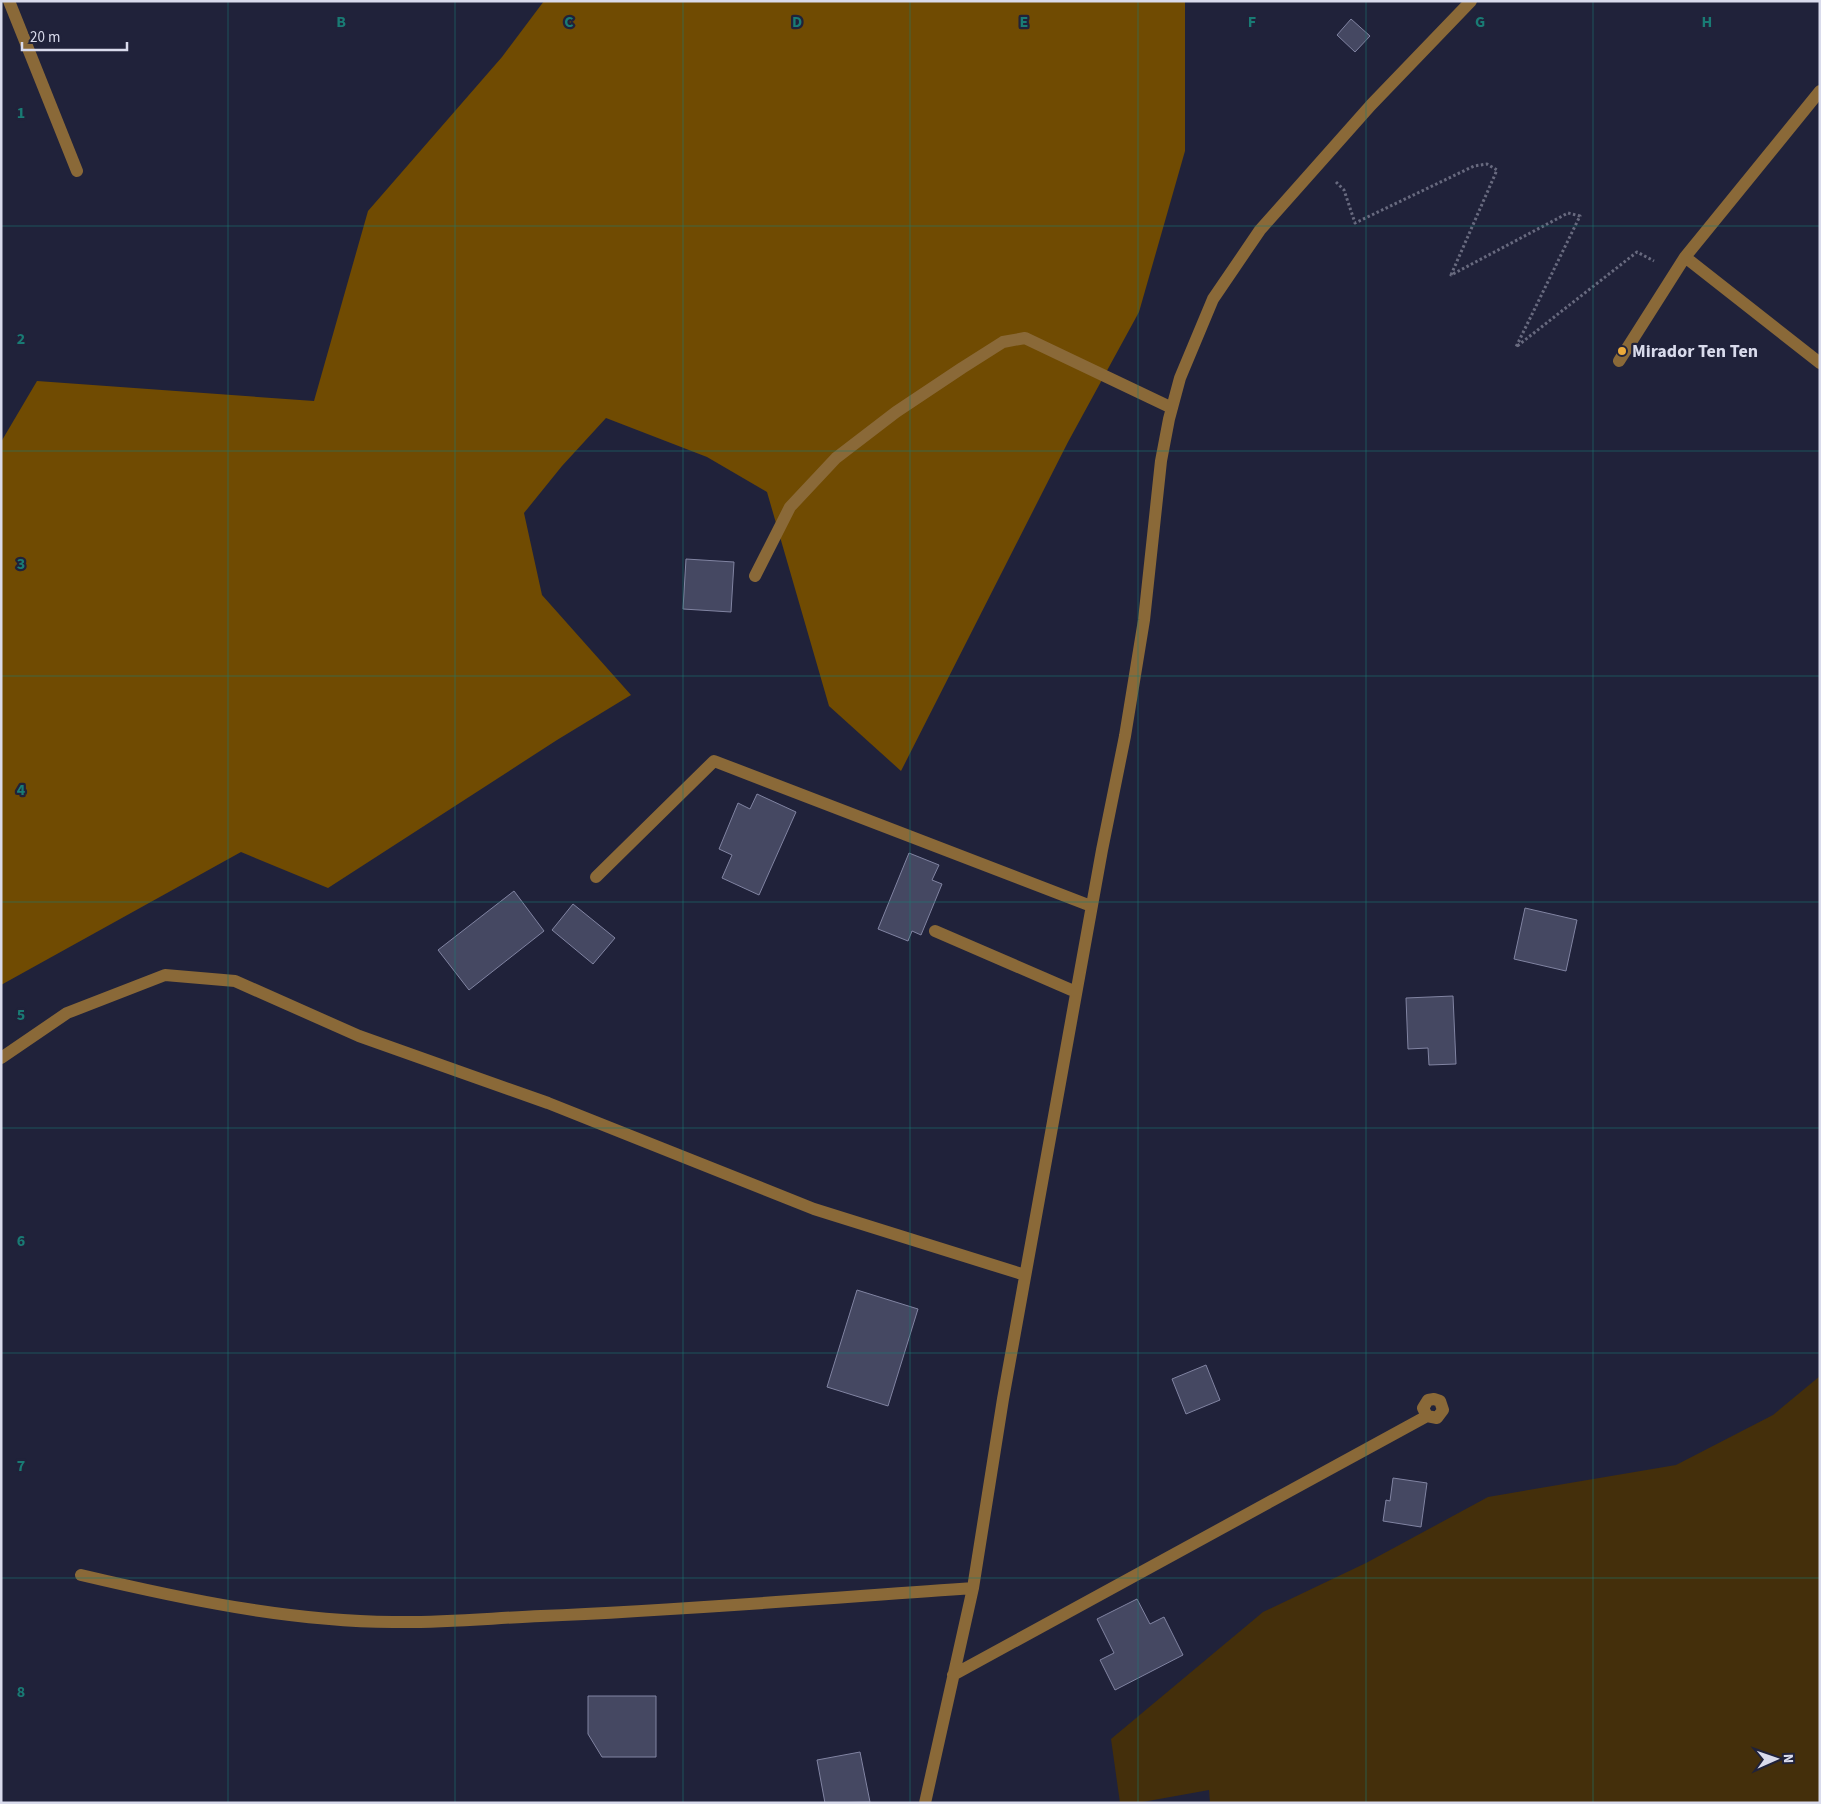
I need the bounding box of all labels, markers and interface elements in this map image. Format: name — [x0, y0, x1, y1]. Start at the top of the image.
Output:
text: B — [336, 11, 346, 33]
text: C — [564, 11, 574, 33]
text: D — [792, 11, 802, 33]
text: E — [1020, 11, 1028, 33]
text: F — [1248, 11, 1256, 33]
text: G — [1475, 11, 1485, 33]
text: H — [1702, 11, 1712, 33]
scale bar — [22, 20, 128, 52]
text: 20 m — [30, 27, 60, 48]
text: 1 — [17, 102, 25, 124]
text: 2 — [17, 328, 25, 350]
place label: Mirador Ten Ten — [1632, 339, 1758, 364]
marker: Mirador Ten Ten — [1616, 345, 1628, 357]
text: 3 — [17, 553, 25, 575]
text: 4 — [17, 779, 26, 801]
text: 5 — [17, 1004, 25, 1026]
text: 6 — [17, 1230, 25, 1252]
text: 7 — [17, 1455, 25, 1477]
text: 8 — [17, 1681, 25, 1703]
north arrow — [1751, 1734, 1801, 1784]
text: N — [1778, 1754, 1798, 1764]

